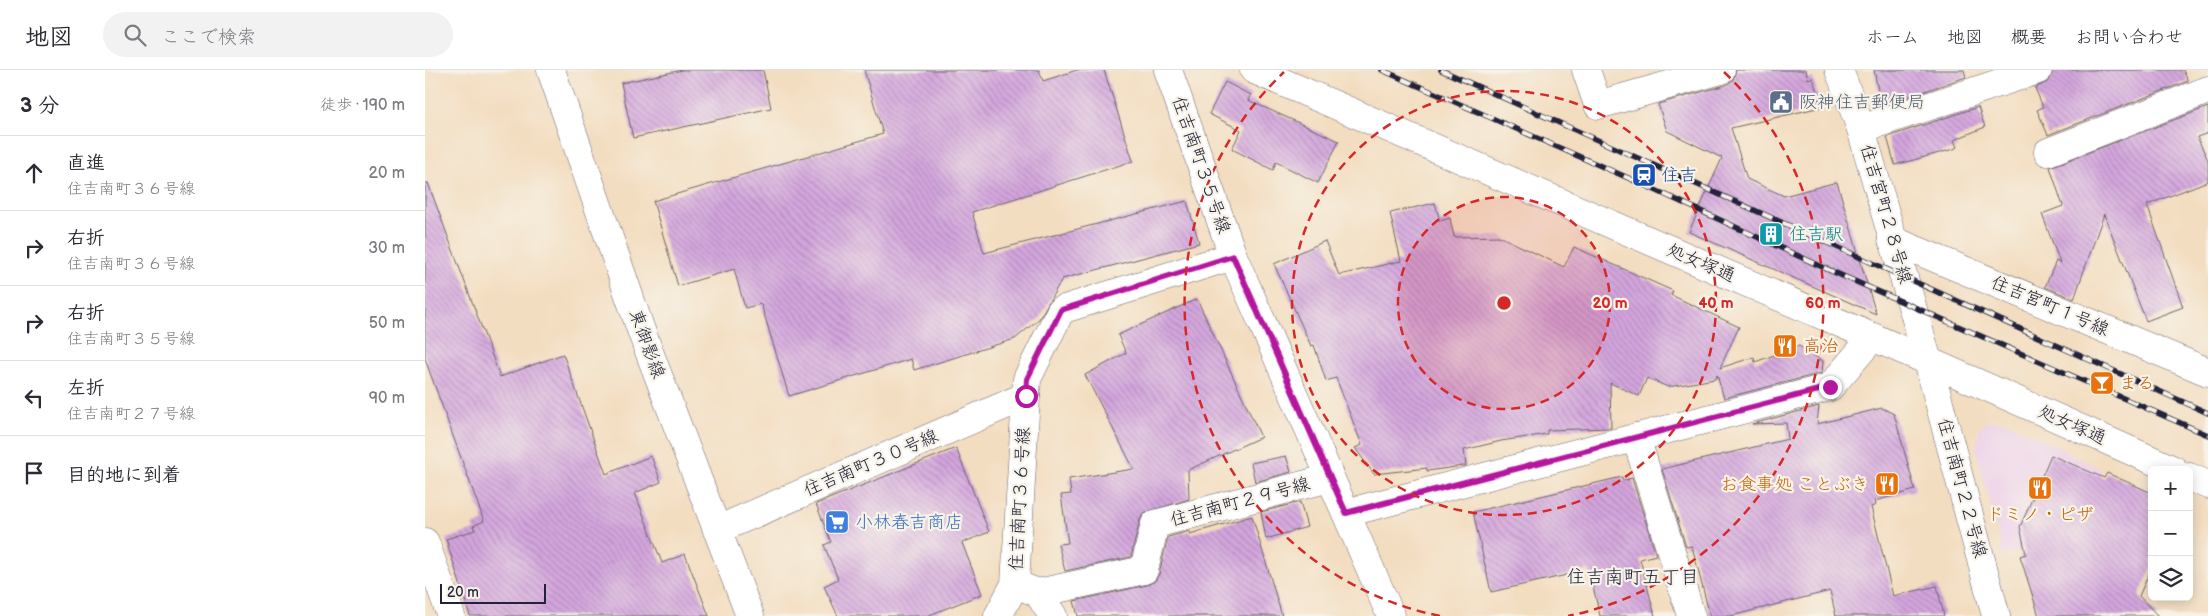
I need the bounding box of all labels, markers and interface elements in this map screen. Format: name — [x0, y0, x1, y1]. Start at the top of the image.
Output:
search box — [103, 12, 453, 57]
icon: search — [121, 21, 149, 49]
text: 地図 — [25, 23, 73, 52]
text: ここで検索 — [161, 26, 256, 49]
text: ホーム — [1866, 27, 1919, 48]
text: 地図 — [1947, 27, 1983, 48]
text: 概要 — [2011, 27, 2047, 48]
text: お問い合わせ — [2075, 27, 2183, 48]
public building icon: 阪神住吉郵便局 — [1768, 89, 1794, 115]
place label: 阪神住吉郵便局 — [1799, 92, 1925, 113]
text: 3 分 — [20, 93, 59, 118]
street label: 住吉南町３５号線 — [1168, 94, 1234, 236]
text: 徒歩 · 190 m — [320, 96, 405, 115]
street label: 住吉宮町２８号線 — [1856, 142, 1916, 286]
text: 直進 — [67, 152, 105, 175]
icon: ahead — [20, 159, 48, 187]
station icon: 住吉 — [1631, 162, 1657, 188]
text: 20 m — [369, 164, 405, 183]
place label: 住吉 — [1661, 165, 1697, 186]
text: 住吉南町３６号線 — [67, 180, 195, 199]
building icon: 住吉駅 — [1758, 221, 1784, 247]
place label: 住吉駅 — [1789, 224, 1843, 245]
text: 右折 — [67, 227, 105, 250]
icon: right — [20, 234, 48, 262]
text: 30 m — [368, 239, 405, 258]
street label: 処女塚通 — [1664, 239, 1738, 287]
text: 住吉南町３６号線 — [67, 255, 195, 274]
street label: 住吉宮町１号線 — [1988, 272, 2112, 340]
centre of rings — [1495, 294, 1513, 312]
text: 20 m — [1593, 294, 1628, 313]
text: 40 m — [1698, 294, 1734, 313]
text: 60 m — [1805, 294, 1841, 313]
text: 右折 — [67, 302, 105, 325]
street label: 東御影線 — [625, 307, 669, 381]
icon: right — [20, 309, 48, 337]
text: 50 m — [369, 314, 405, 333]
text: 住吉南町３５号線 — [67, 330, 195, 349]
restaurant icon: 高治 — [1772, 333, 1798, 359]
place label: 高治 — [1803, 336, 1839, 357]
bar icon: まる — [2089, 370, 2115, 396]
place label: まる — [2119, 373, 2155, 394]
route end — [1819, 376, 1842, 399]
text: 左折 — [67, 377, 105, 400]
icon: left — [20, 384, 48, 412]
route start — [1015, 385, 1038, 408]
text: 90 m — [369, 389, 405, 408]
street label: 処女塚通 — [2035, 401, 2109, 449]
text: 住吉南町２７号線 — [67, 405, 195, 424]
street label: 住吉南町２２号線 — [1933, 416, 1991, 560]
street label: 住吉南町３０号線 — [801, 425, 941, 501]
street label: 住吉南町３６号線 — [1006, 427, 1034, 571]
icon: arrive — [20, 459, 48, 487]
text: 目的地に到着 — [67, 464, 181, 487]
map controls — [2148, 466, 2193, 601]
button: + — [2148, 466, 2193, 511]
restaurant icon: お食事処 ことぶき — [1874, 471, 1900, 497]
street label: 住吉南町２９号線 — [1168, 473, 1312, 531]
place label: お食事処 ことぶき — [1720, 474, 1869, 495]
restaurant icon: ドミノ・ピザ — [2027, 475, 2053, 501]
place label: ドミノ・ピザ — [1986, 504, 2094, 525]
supermarket icon: 小林春吉商店 — [824, 509, 850, 535]
button: − — [2148, 511, 2193, 556]
place label: 小林春吉商店 — [855, 512, 963, 533]
button: layers — [2148, 556, 2193, 601]
district label: 住吉南町五丁目 — [1566, 566, 1700, 589]
scale bar — [440, 581, 546, 604]
text: 20 m — [447, 584, 479, 601]

